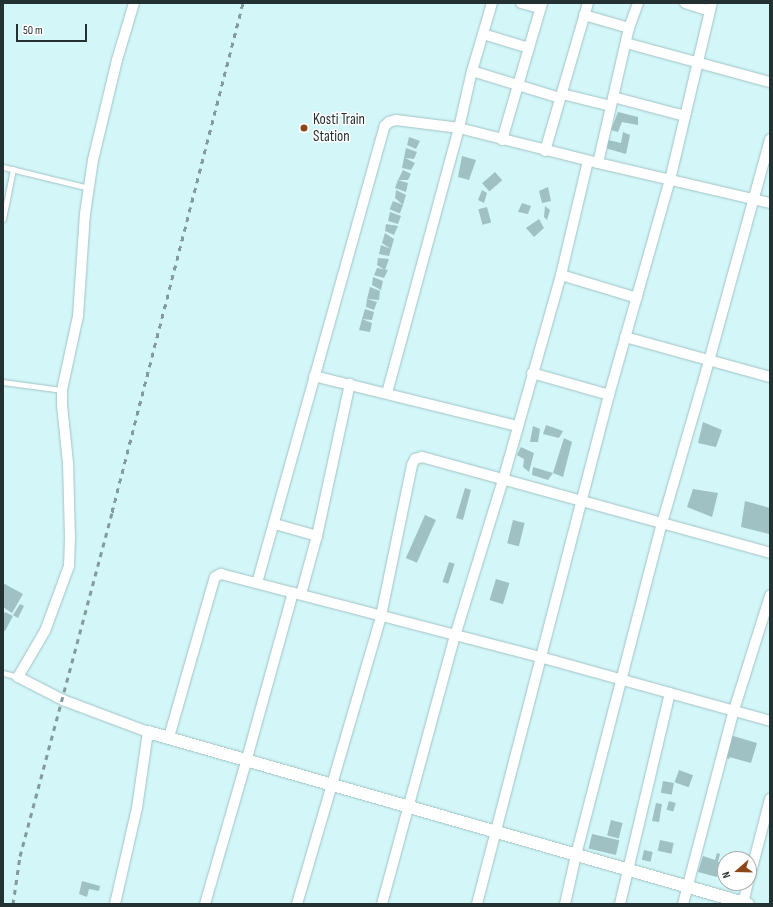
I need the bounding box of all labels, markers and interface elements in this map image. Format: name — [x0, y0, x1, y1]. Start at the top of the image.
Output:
scale bar — [18, 16, 89, 42]
text: 50 m — [23, 23, 43, 38]
place label: Kosti Train Station — [313, 110, 365, 145]
marker: Kosti Train Station — [298, 122, 310, 134]
north arrow — [717, 851, 757, 891]
text: N — [719, 870, 733, 880]

